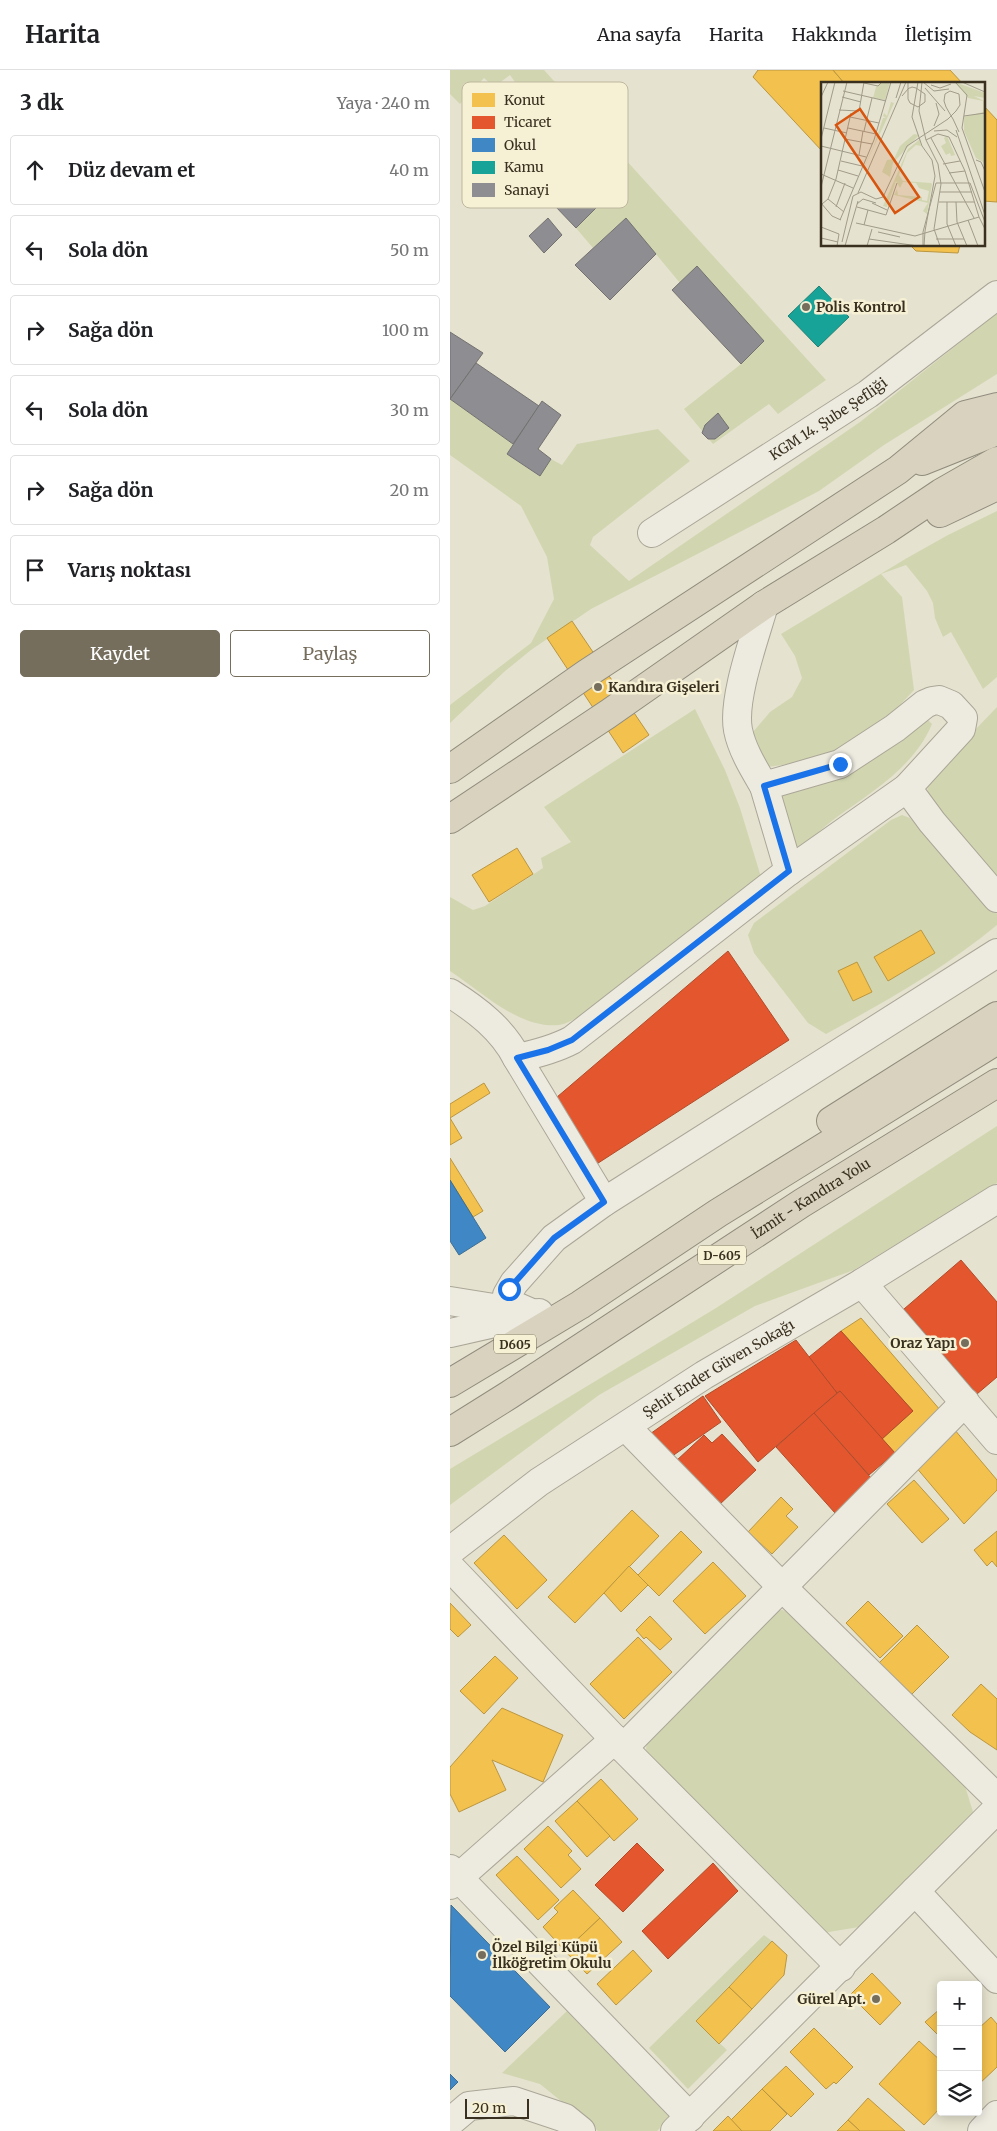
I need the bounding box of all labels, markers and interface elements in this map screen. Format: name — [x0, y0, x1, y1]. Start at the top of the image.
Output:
text: Harita — [25, 19, 100, 50]
text: Ana sayfa — [597, 23, 681, 46]
text: Harita — [709, 23, 764, 46]
text: Hakkında — [792, 23, 877, 46]
text: İletişim — [905, 23, 972, 46]
legend — [462, 82, 628, 208]
inset map — [821, 82, 984, 246]
text: 3 dk — [20, 89, 64, 116]
text: Konut — [504, 91, 546, 109]
text: Yaya · 240 m — [337, 93, 430, 113]
text: Ticaret — [504, 113, 552, 131]
text: Okul — [504, 136, 537, 154]
icon: ahead — [21, 156, 49, 184]
text: Düz devam et — [68, 158, 195, 182]
text: Kamu — [504, 158, 544, 176]
text: 40 m — [389, 160, 429, 180]
text: Sanayi — [504, 181, 550, 199]
icon: left — [21, 236, 49, 264]
text: Sola dön — [68, 238, 148, 262]
text: 50 m — [390, 240, 429, 260]
place label: Polis Kontrol — [816, 298, 906, 316]
marker: Polis Kontrol — [800, 301, 812, 313]
icon: right — [21, 316, 49, 344]
text: Sağa dön — [68, 318, 153, 342]
text: 100 m — [382, 320, 429, 340]
street label: KGM 14. Şube Şefliği — [766, 373, 891, 464]
icon: left — [21, 396, 49, 424]
text: Sola dön — [68, 398, 148, 422]
text: 30 m — [390, 400, 429, 420]
icon: right — [21, 476, 49, 504]
text: Sağa dön — [68, 478, 153, 502]
text: 20 m — [390, 480, 429, 500]
icon: arrive — [21, 556, 49, 584]
text: Varış noktası — [68, 558, 191, 582]
button: Kaydet — [20, 630, 220, 677]
button: Paylaş — [230, 630, 430, 677]
place label: Kandıra Gişeleri — [608, 678, 720, 696]
marker: Kandıra Gişeleri — [592, 681, 604, 693]
route end — [829, 753, 852, 776]
street label: İzmit - Kandıra Yolu — [748, 1154, 874, 1243]
road number: D-605 — [698, 1246, 746, 1264]
route start — [498, 1278, 521, 1301]
street label: Şehit Ender Güven Sokağı — [639, 1315, 798, 1421]
road number: D605 — [494, 1334, 536, 1354]
place label: Oraz Yapı — [890, 1334, 955, 1352]
marker: Oraz Yapı — [959, 1337, 971, 1349]
place label: Özel Bilgi Küpü İlköğretim Okulu — [492, 1938, 611, 1972]
marker: Özel Bilgi Küpü İlköğretim Okulu — [476, 1949, 488, 1961]
map controls — [937, 1981, 982, 2116]
button: + — [937, 1981, 982, 2026]
place label: Gürel Apt. — [797, 1990, 866, 2008]
marker: Gürel Apt. — [870, 1993, 882, 2005]
button: − — [937, 2026, 982, 2071]
button: layers — [937, 2071, 982, 2116]
scale bar — [465, 2096, 529, 2119]
text: 20 m — [472, 2099, 506, 2117]

